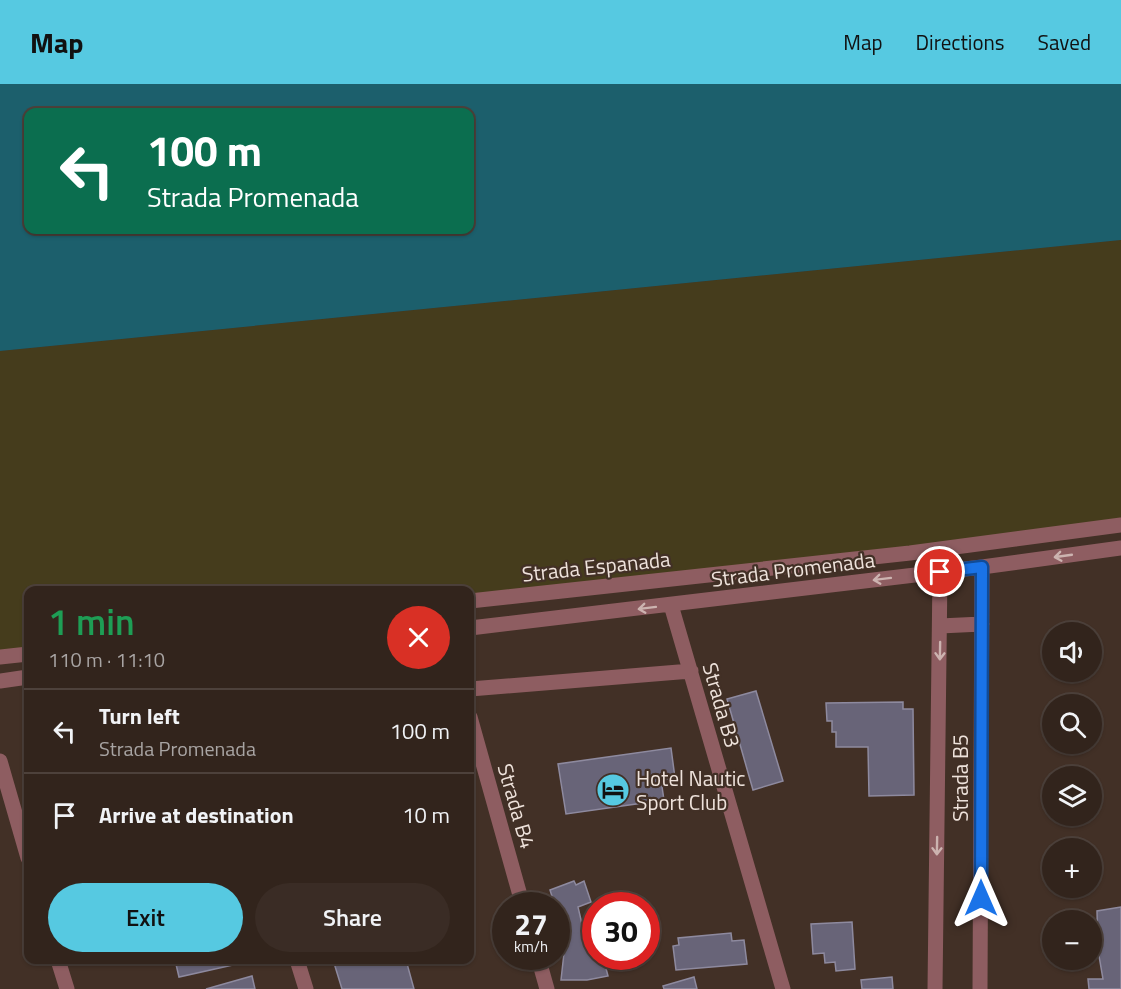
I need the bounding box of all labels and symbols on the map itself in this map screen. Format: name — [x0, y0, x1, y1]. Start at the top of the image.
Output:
street label: Strada Espanada — [520, 542, 672, 590]
street label: Strada Promenada — [709, 543, 877, 595]
pin — [914, 546, 965, 597]
one-way arrow — [1054, 551, 1073, 562]
one-way arrow — [873, 574, 893, 585]
one-way arrow — [638, 603, 658, 614]
one-way arrow — [934, 641, 946, 661]
street label: Strada B3 — [695, 659, 749, 751]
street label: Strada B5 — [944, 734, 976, 822]
street label: Strada B4 — [490, 760, 544, 852]
place label: Hotel Nautic Sport Club — [636, 762, 746, 818]
hotel icon: Hotel Nautic Sport Club — [595, 772, 631, 808]
one-way arrow — [931, 836, 943, 856]
position arrow — [949, 866, 1013, 930]
speed limit sign: 30 — [582, 892, 660, 970]

